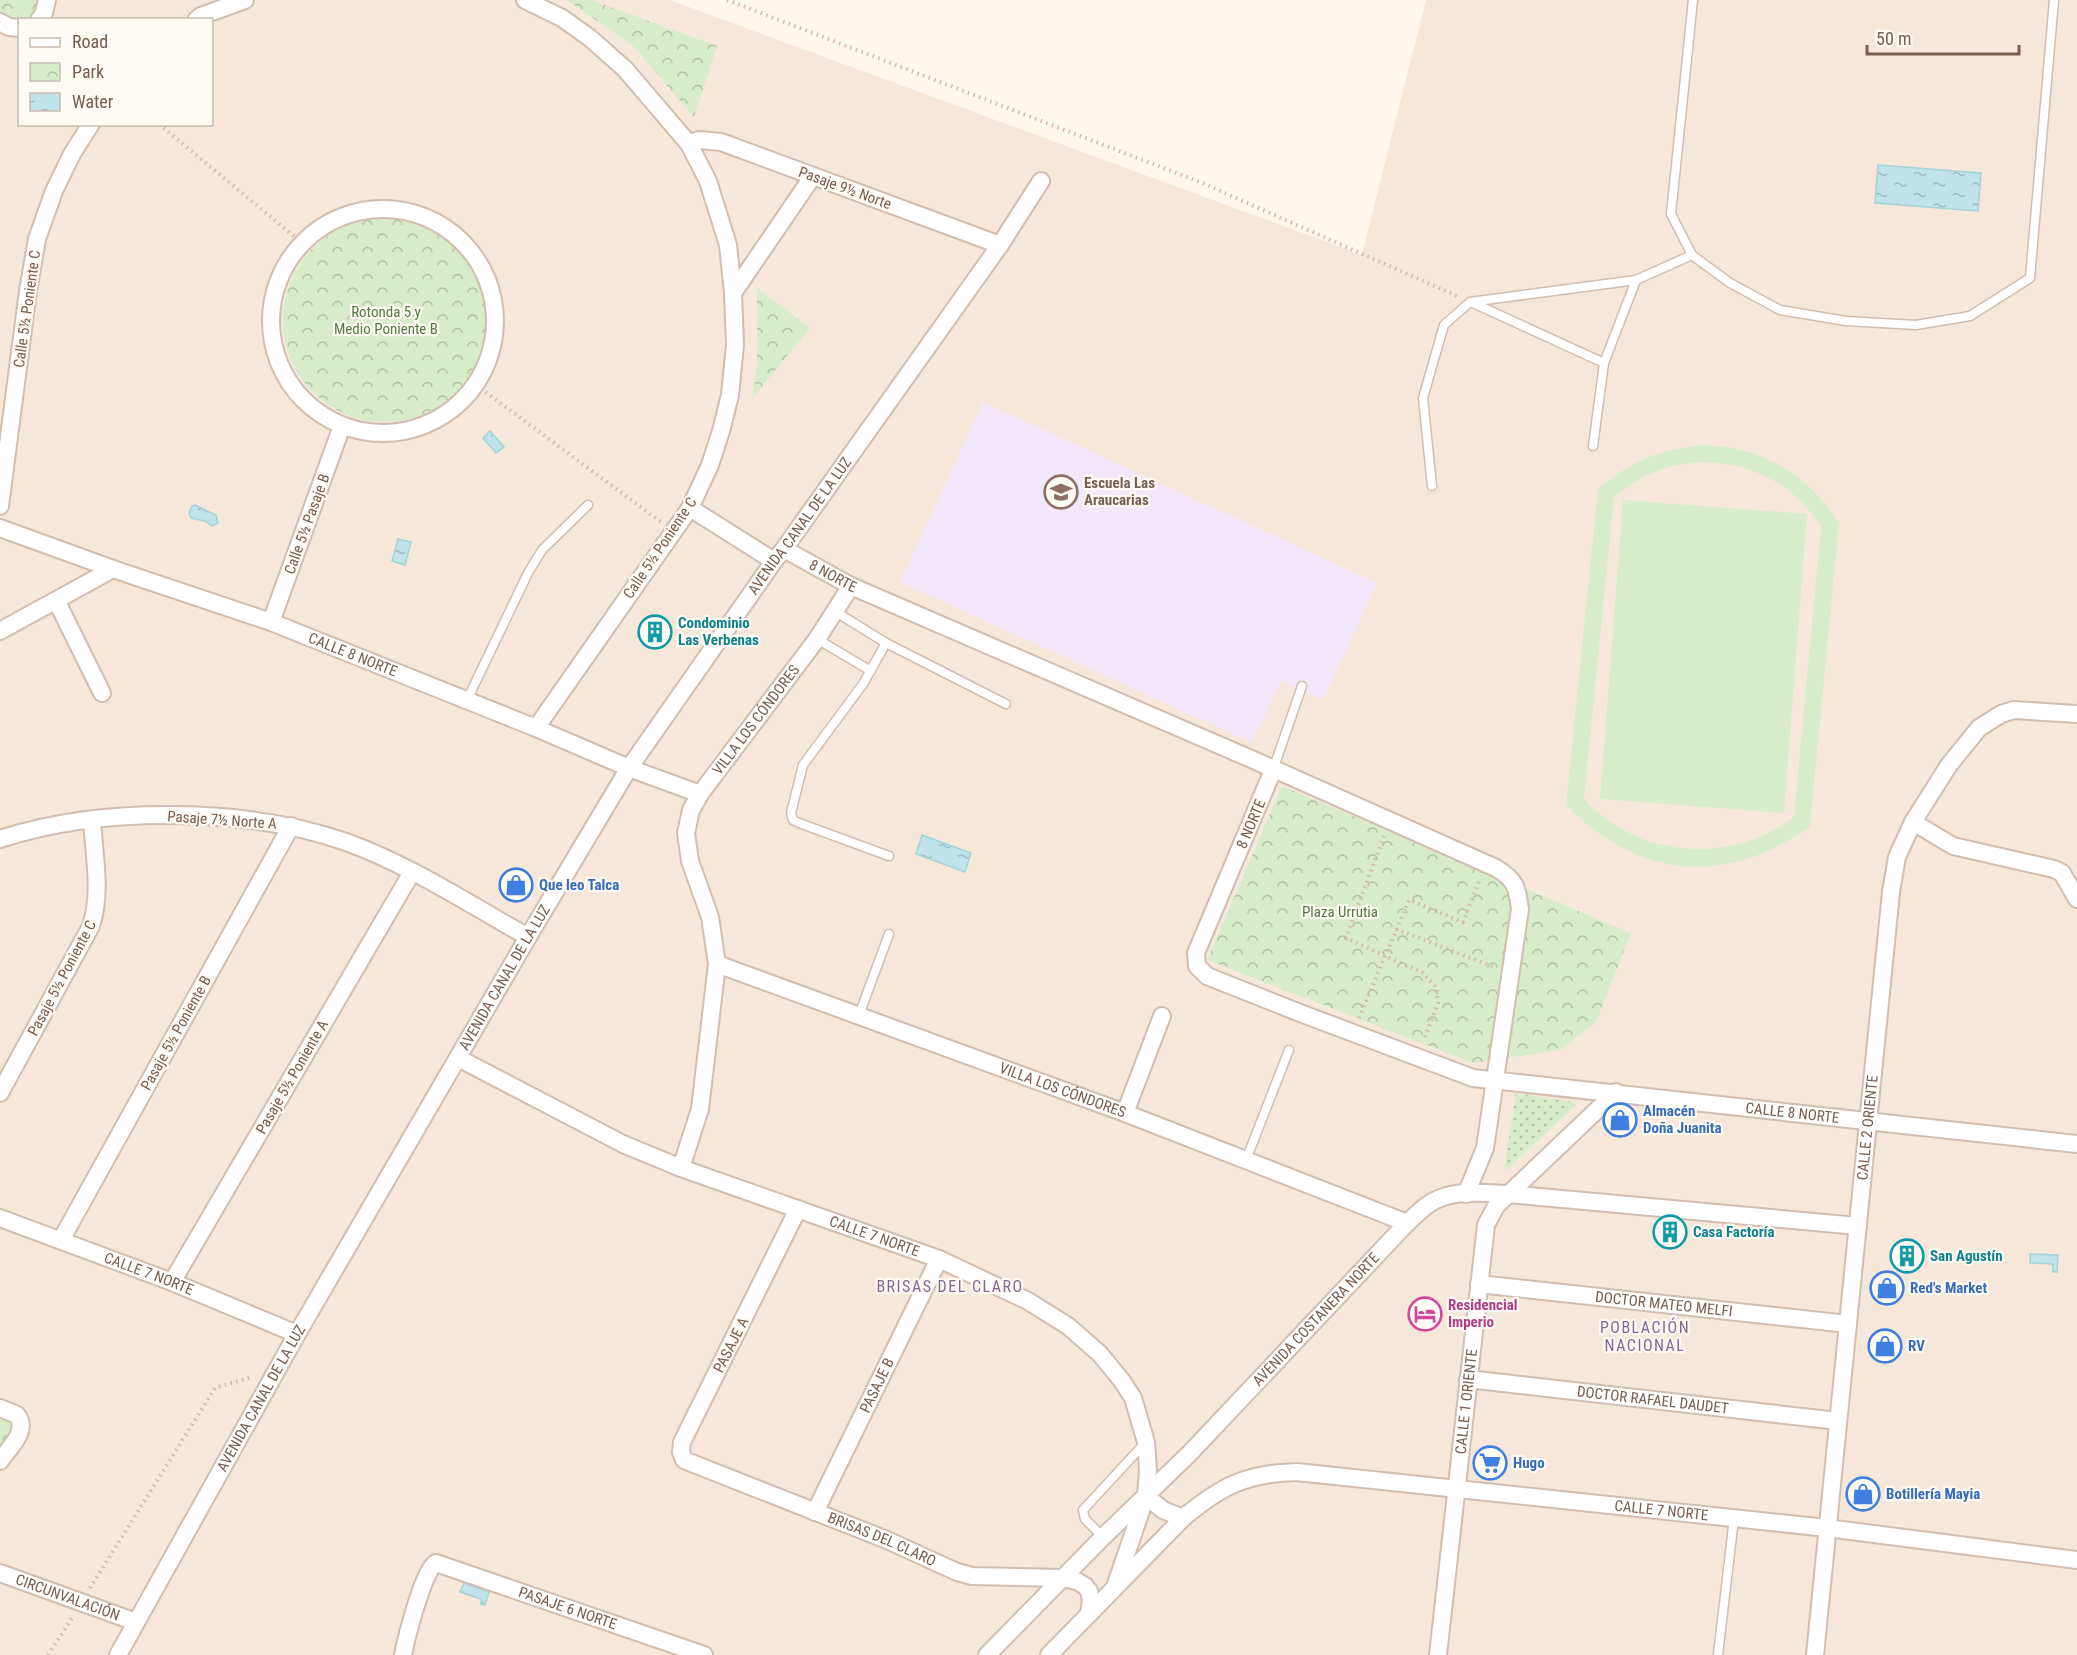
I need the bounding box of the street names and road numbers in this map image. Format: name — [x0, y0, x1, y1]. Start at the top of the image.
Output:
street label: Pasaje 9½ Norte — [796, 163, 894, 213]
street label: Calle 5½ Poniente C — [10, 249, 44, 369]
street label: AVENIDA CANAL DE LA LUZ — [744, 454, 855, 598]
street label: Calle 5½ Pasaje B — [280, 471, 334, 577]
street label: Calle 5½ Poniente C — [619, 494, 701, 602]
street label: 8 NORTE — [806, 556, 860, 596]
street label: CALLE 8 NORTE — [306, 629, 400, 681]
street label: VILLA LOS CÓNDORES — [709, 661, 803, 779]
street label: 8 NORTE — [1233, 797, 1269, 851]
street label: Pasaje 7½ Norte A — [167, 807, 278, 833]
street label: AVENIDA CANAL DE LA LUZ — [455, 902, 554, 1053]
street label: Pasaje 5½ Poniente C — [24, 917, 100, 1039]
street label: Pasaje 5½ Poniente B — [137, 973, 215, 1093]
street label: Pasaje 5½ Poniente A — [252, 1017, 332, 1137]
street label: VILLA LOS CÓNDORES — [997, 1059, 1129, 1122]
street label: CALLE 2 ORIENTE — [1853, 1074, 1882, 1181]
street label: CALLE 8 NORTE — [1745, 1099, 1840, 1127]
street label: CALLE 7 NORTE — [827, 1212, 922, 1260]
street label: CALLE 7 NORTE — [102, 1249, 196, 1299]
street label: AVENIDA COSTANERA NORTE — [1249, 1249, 1383, 1390]
street label: DOCTOR MATEO MELFI — [1594, 1288, 1733, 1320]
street label: PASAJE A — [710, 1314, 753, 1375]
street label: AVENIDA CANAL DE LA LUZ — [213, 1321, 309, 1475]
street label: CALLE 1 ORIENTE — [1451, 1348, 1481, 1455]
street label: PASAJE B — [856, 1355, 898, 1416]
street label: DOCTOR RAFAEL DAUDET — [1576, 1382, 1730, 1418]
street label: CALLE 7 NORTE — [1614, 1497, 1709, 1524]
street label: BRISAS DEL CLARO — [825, 1509, 939, 1570]
street label: CIRCUNVALACIÓN — [13, 1570, 122, 1624]
street label: PASAJE 6 NORTE — [516, 1583, 619, 1633]

